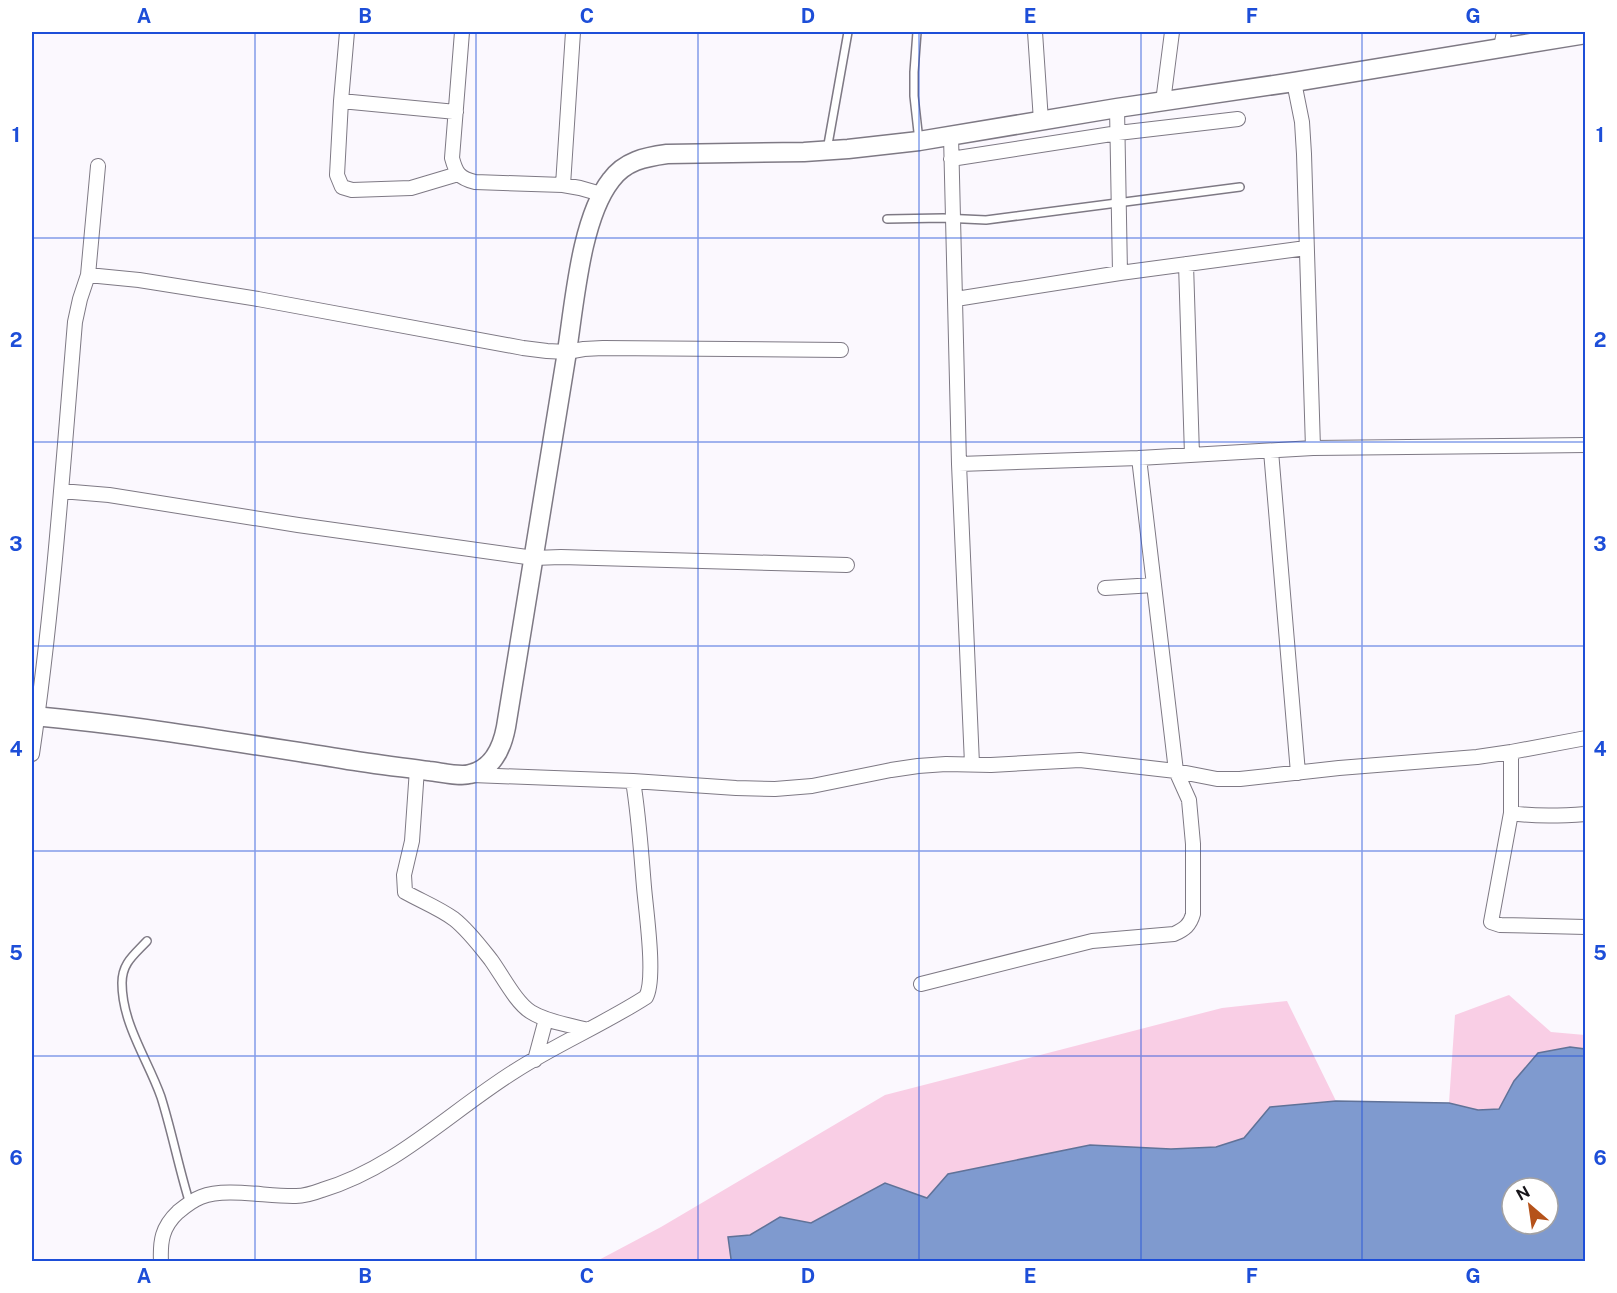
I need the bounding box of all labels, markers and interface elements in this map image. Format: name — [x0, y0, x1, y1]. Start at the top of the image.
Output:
text: A — [137, 4, 151, 28]
text: B — [358, 4, 372, 28]
text: C — [580, 4, 594, 28]
text: D — [801, 4, 815, 28]
text: E — [1024, 4, 1036, 28]
text: F — [1246, 4, 1258, 28]
text: G — [1465, 4, 1481, 28]
text: 1 — [12, 123, 20, 147]
text: 1 — [1596, 123, 1604, 147]
text: 2 — [10, 328, 22, 352]
text: 2 — [1594, 328, 1606, 352]
text: 3 — [9, 532, 23, 556]
text: 3 — [1593, 532, 1607, 556]
text: 4 — [9, 737, 23, 761]
text: 4 — [1593, 737, 1607, 761]
text: 5 — [9, 941, 23, 965]
text: 5 — [1593, 941, 1607, 965]
text: 6 — [9, 1146, 23, 1170]
text: 6 — [1593, 1146, 1607, 1170]
north arrow — [1500, 1176, 1560, 1236]
text: N — [1513, 1182, 1533, 1205]
text: A — [137, 1264, 151, 1288]
text: B — [358, 1264, 372, 1288]
text: C — [580, 1264, 594, 1288]
text: D — [801, 1264, 815, 1288]
text: E — [1024, 1264, 1036, 1288]
text: F — [1246, 1264, 1258, 1288]
text: G — [1465, 1264, 1481, 1288]

